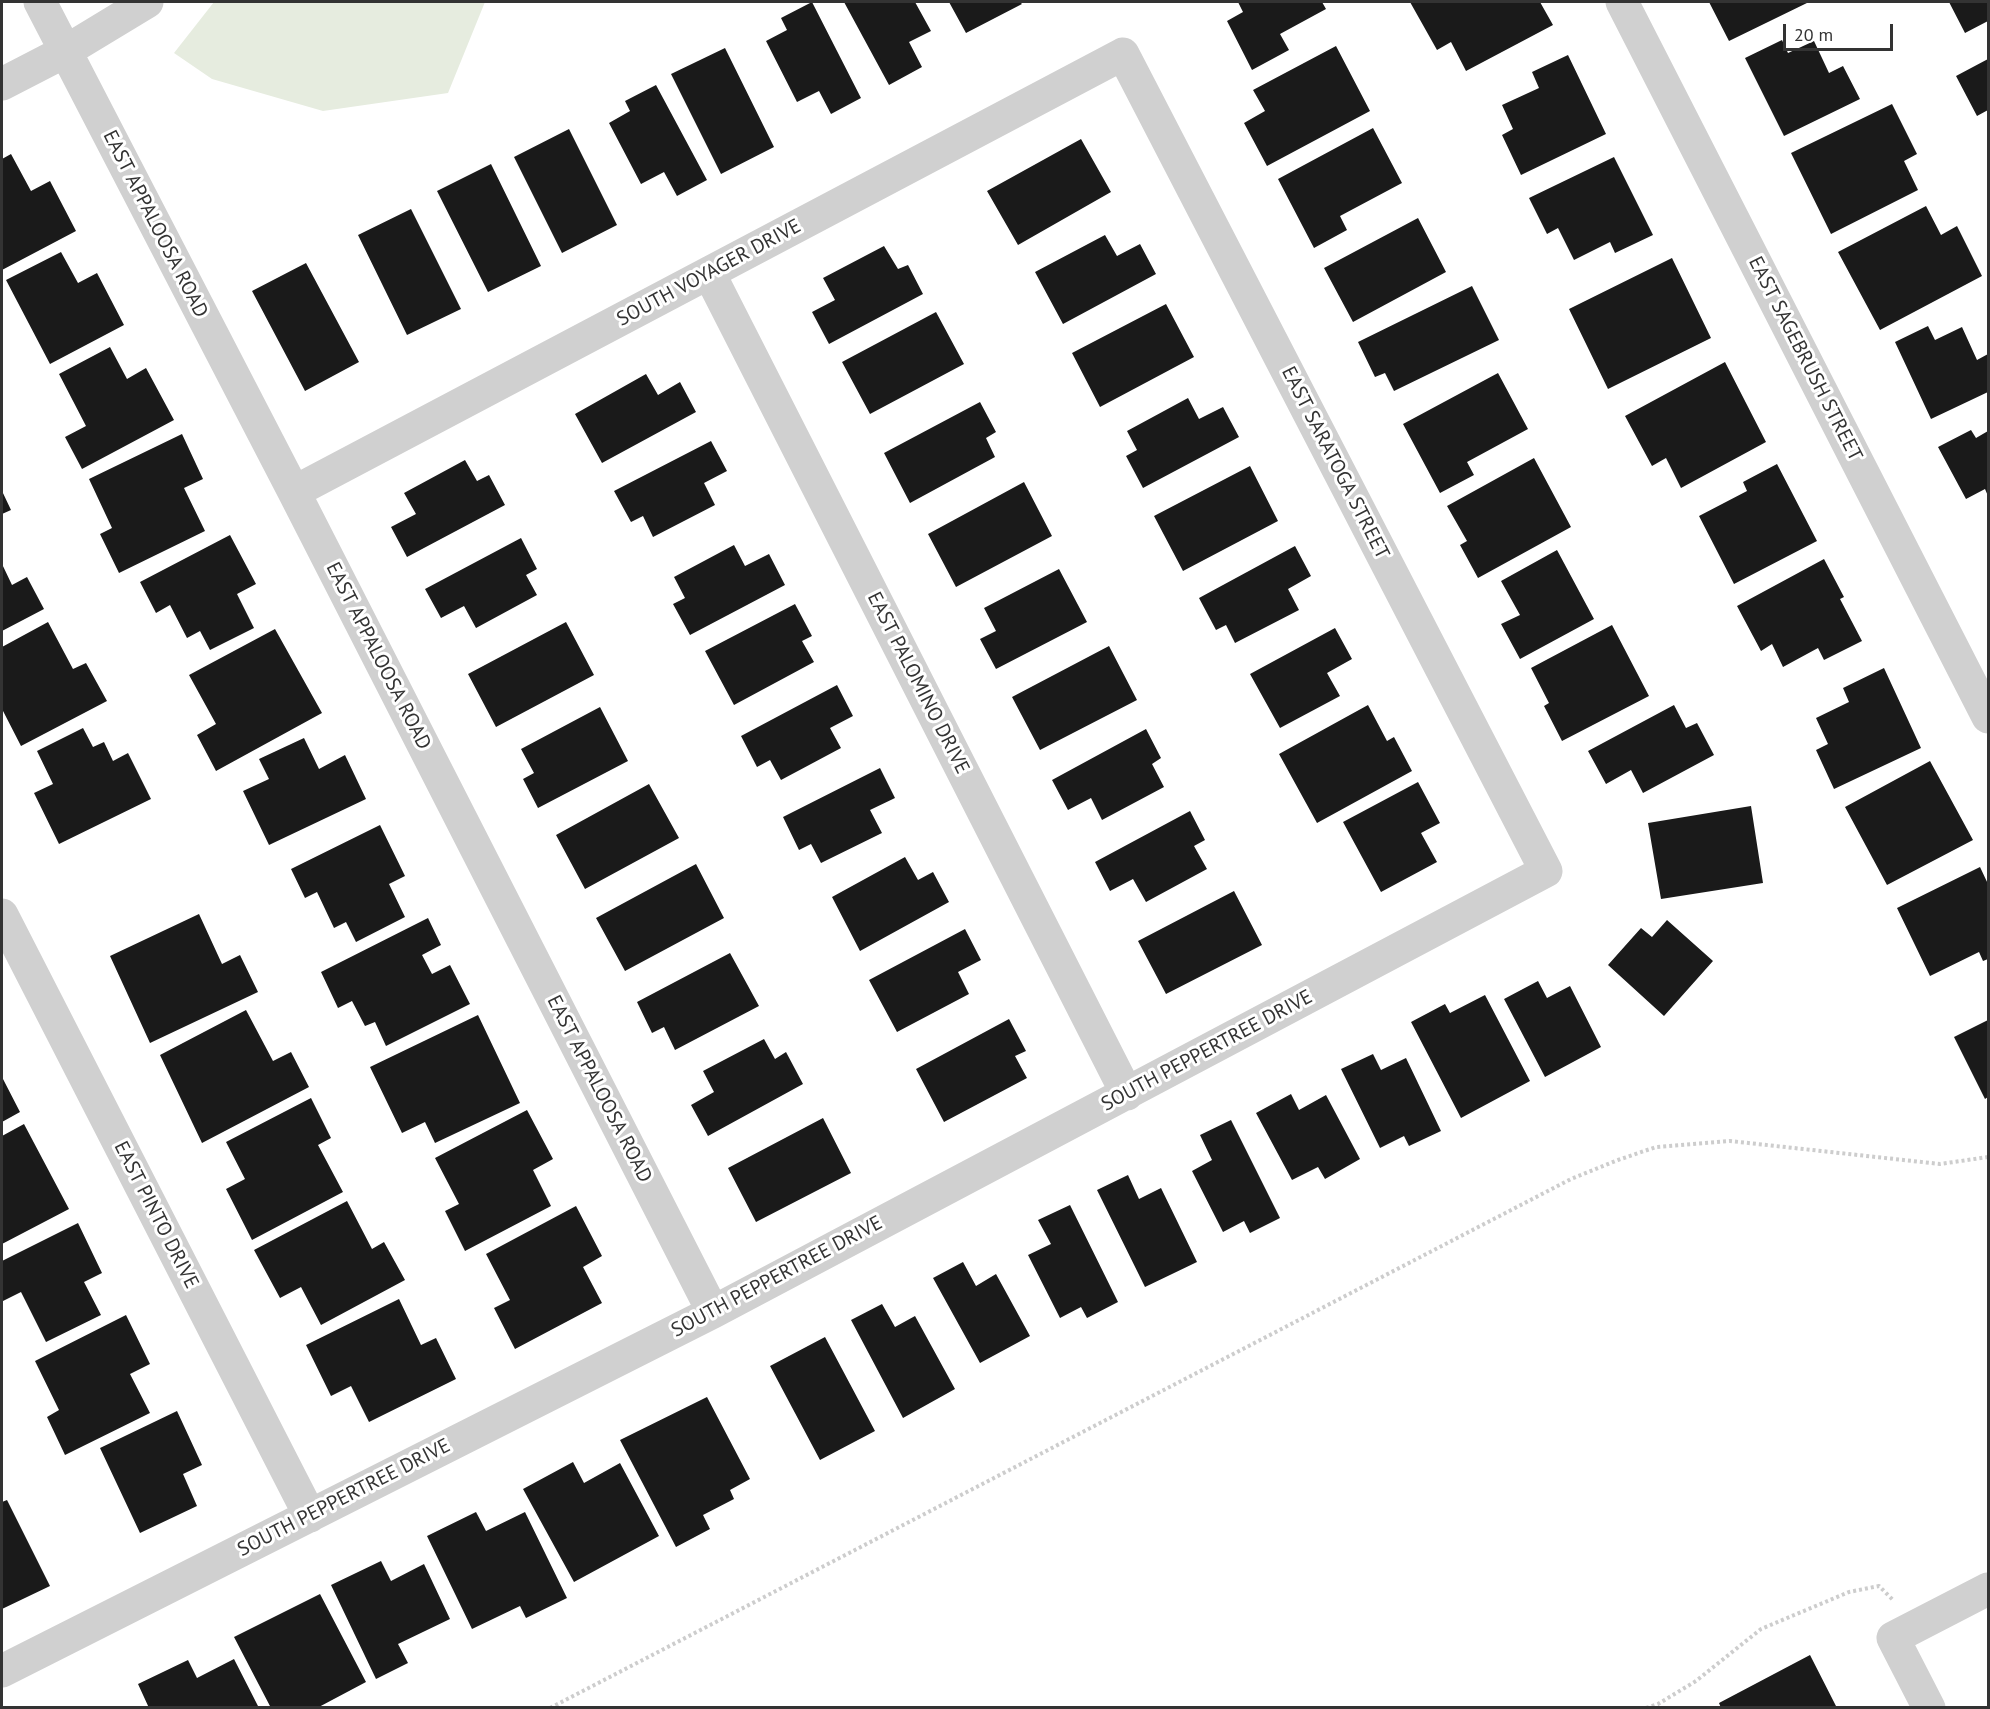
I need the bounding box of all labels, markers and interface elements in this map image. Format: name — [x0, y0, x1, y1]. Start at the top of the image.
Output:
scale bar — [1786, 12, 1896, 50]
text: 20 m — [1794, 23, 1833, 46]
street label: EAST APPALOOSA ROAD — [97, 126, 213, 322]
street label: SOUTH VOYAGER DRIVE — [613, 214, 805, 332]
street label: EAST SAGEBRUSH STREET — [1743, 253, 1867, 465]
street label: EAST SARATOGA STREET — [1276, 363, 1394, 563]
street label: EAST APPALOOSA ROAD — [320, 558, 436, 754]
street label: EAST PALOMINO DRIVE — [862, 588, 974, 778]
street label: SOUTH PEPPERTREE DRIVE — [1097, 985, 1317, 1117]
street label: EAST APPALOOSA ROAD — [541, 991, 657, 1187]
street label: EAST PINTO DRIVE — [109, 1137, 203, 1293]
street label: SOUTH PEPPERTREE DRIVE — [667, 1211, 887, 1343]
street label: SOUTH PEPPERTREE DRIVE — [234, 1434, 454, 1562]

